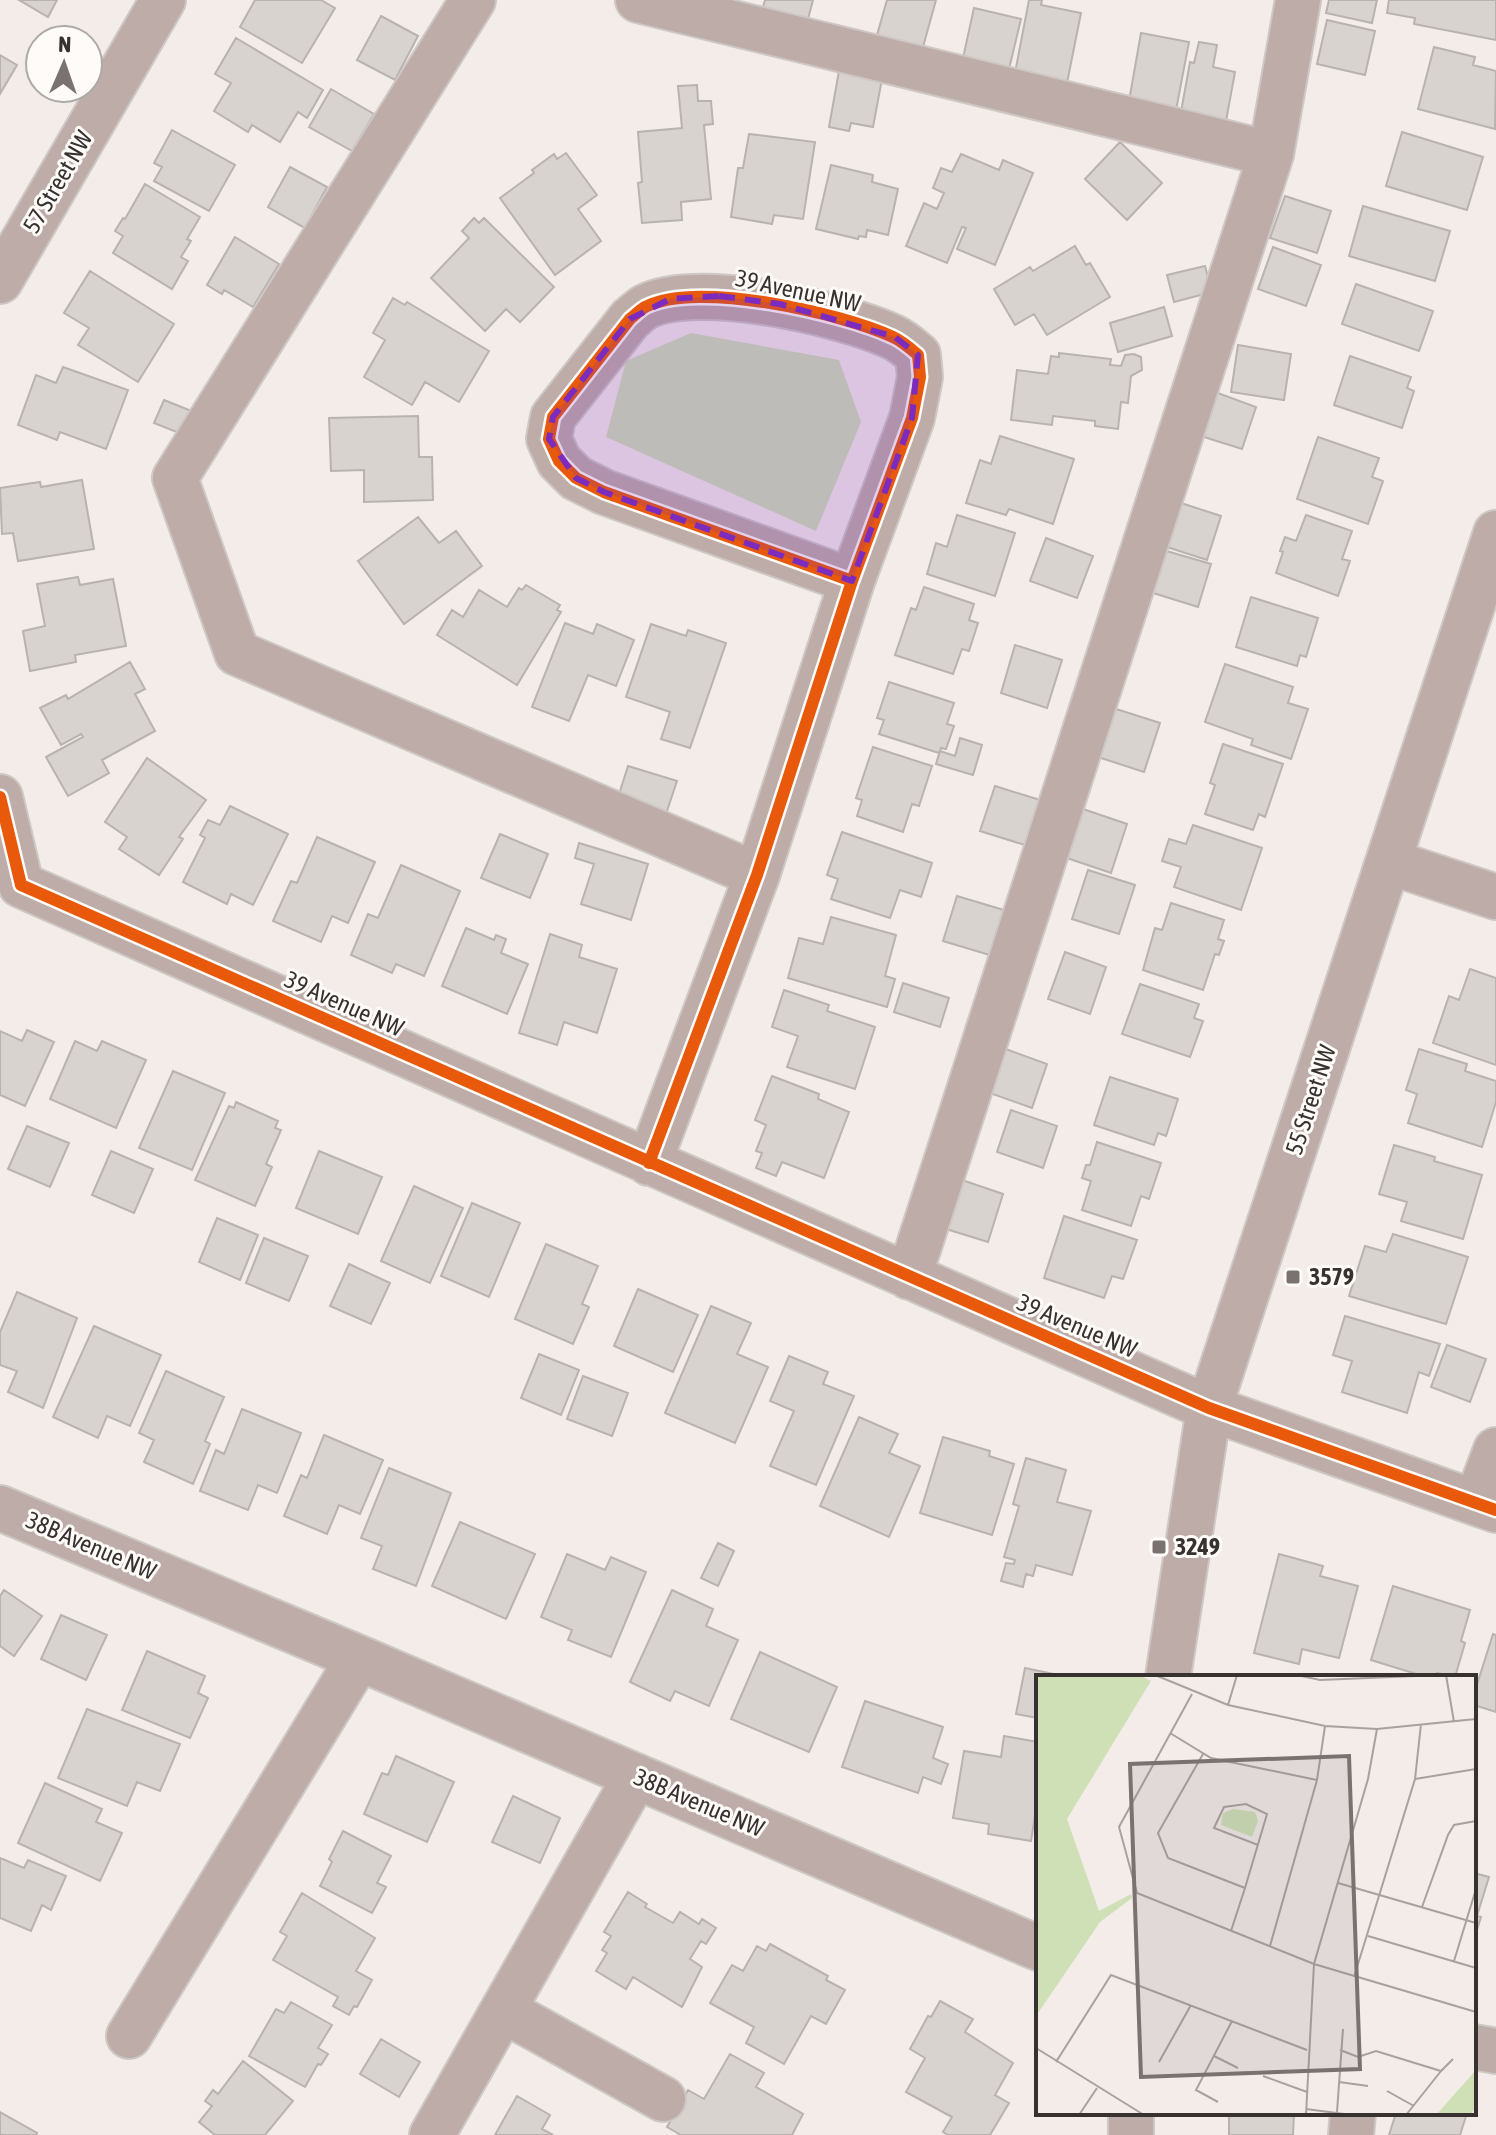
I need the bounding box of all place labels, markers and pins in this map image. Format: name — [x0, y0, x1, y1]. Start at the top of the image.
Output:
place label: 3579 — [1309, 1263, 1354, 1290]
marker: 3579 — [1284, 1268, 1302, 1286]
place label: 3249 — [1175, 1533, 1220, 1560]
marker: 3249 — [1150, 1538, 1168, 1556]

